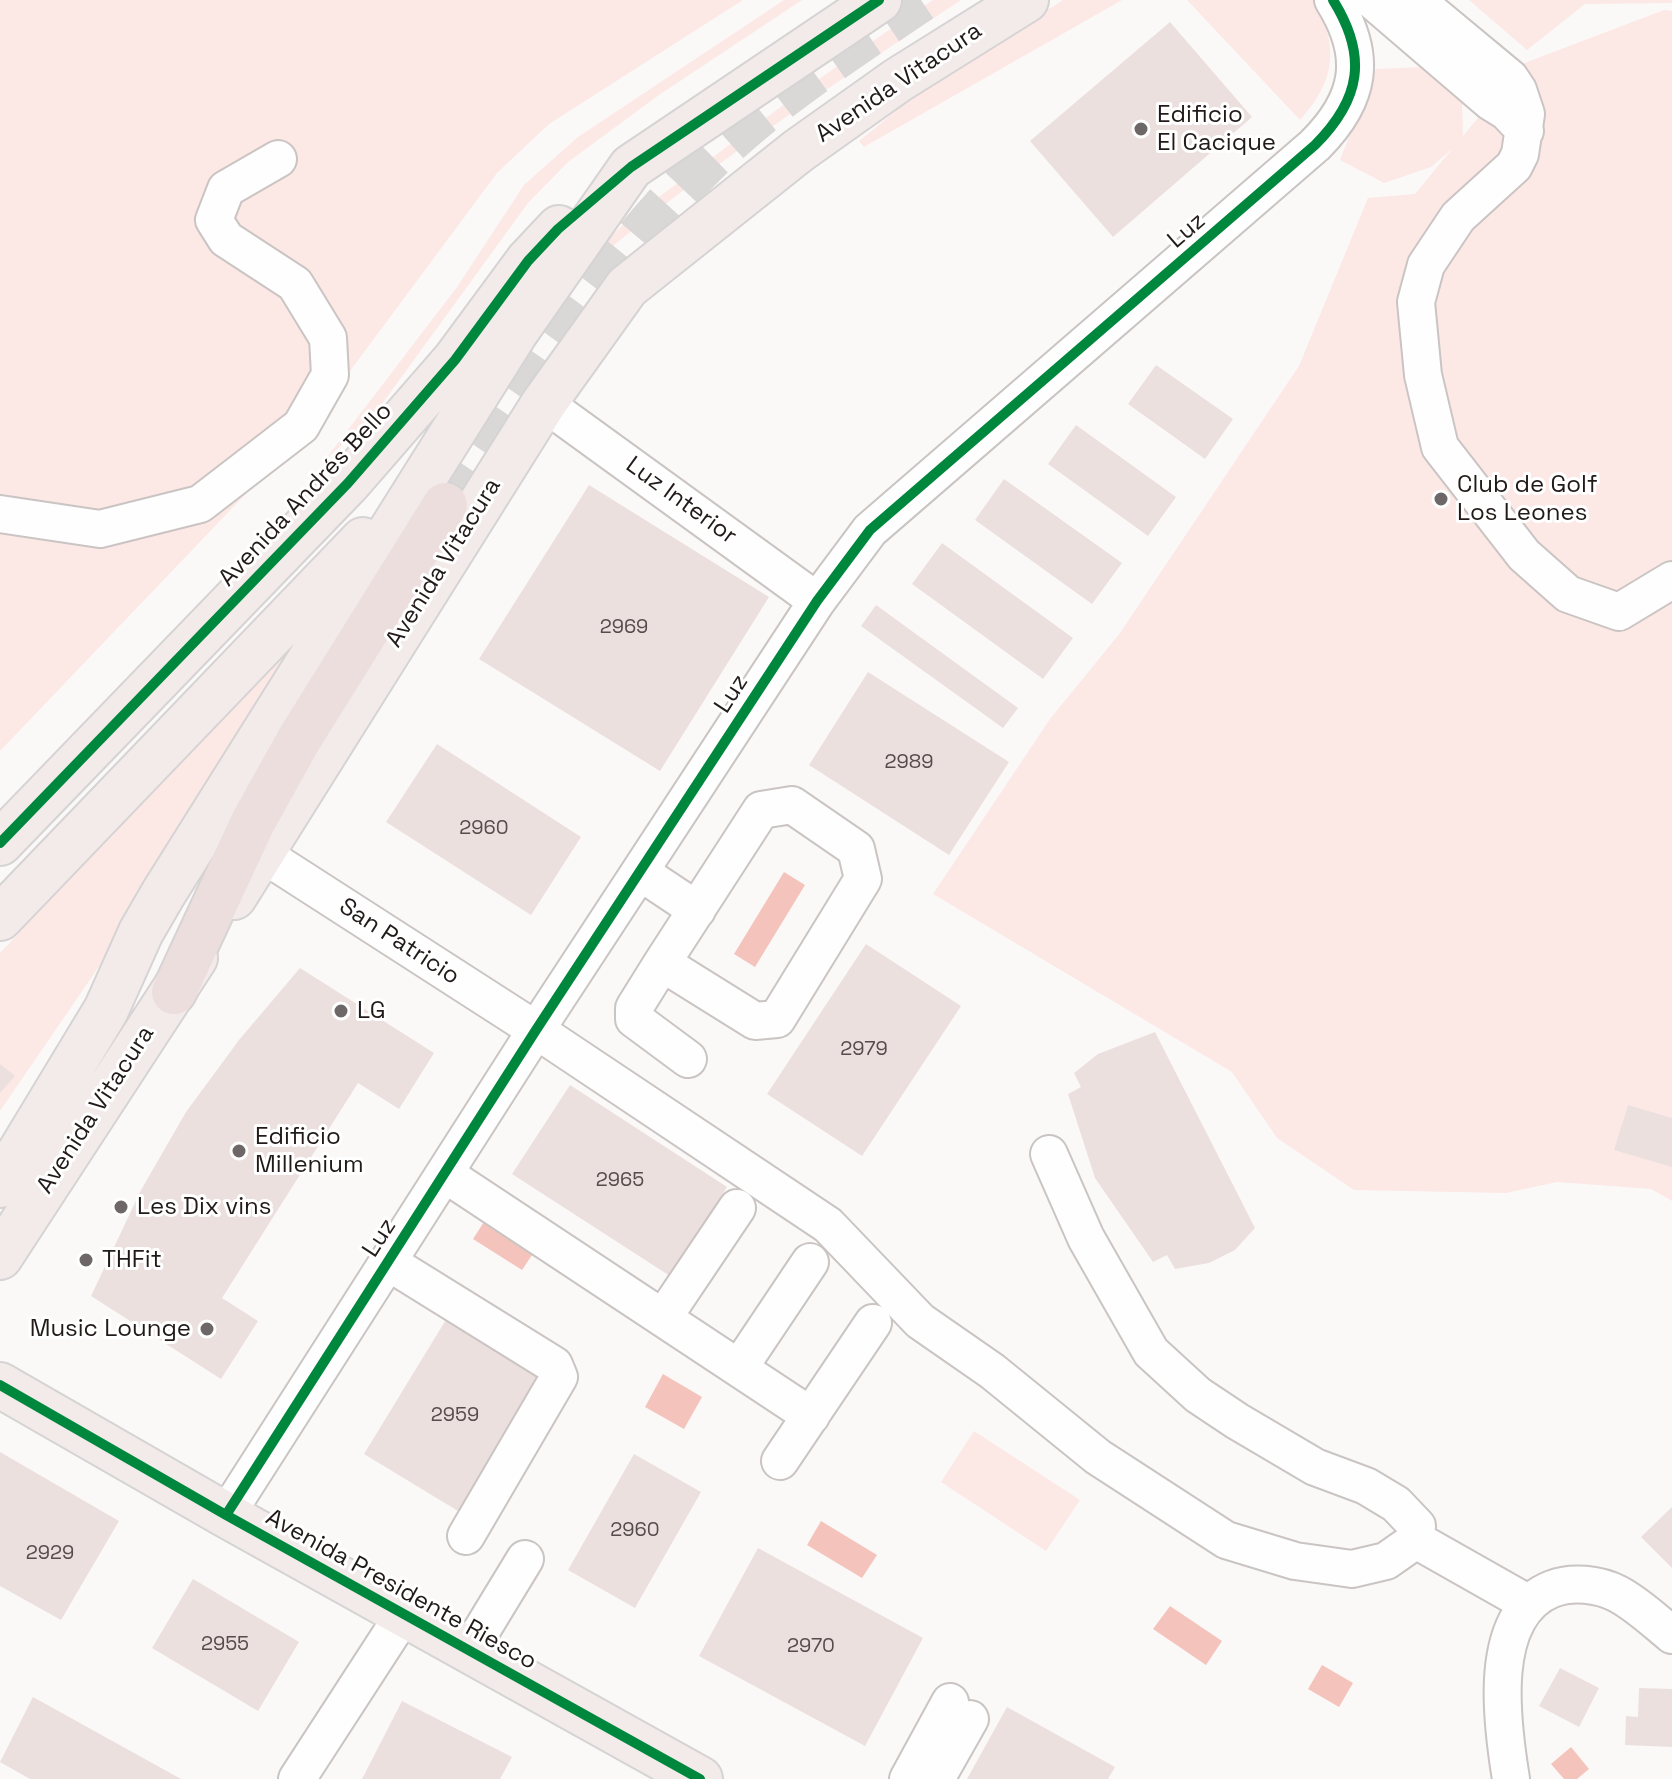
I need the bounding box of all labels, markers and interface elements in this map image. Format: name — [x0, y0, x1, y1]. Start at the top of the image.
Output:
street label: Avenida Vitacura — [811, 17, 987, 149]
place label: Edificio El Cacique — [1157, 101, 1276, 157]
marker: Edificio El Cacique — [1132, 120, 1150, 138]
street label: Luz — [1162, 207, 1212, 255]
street label: Avenida Andrés Bello — [213, 397, 399, 593]
street label: Luz Interior — [620, 451, 742, 551]
place label: Club de Golf Los Leones — [1457, 471, 1598, 527]
street label: Avenida Vitacura — [380, 473, 508, 653]
marker: Club de Golf Los Leones — [1432, 490, 1450, 508]
house number: 2969 — [600, 616, 648, 640]
street label: Luz — [709, 669, 755, 719]
house number: 2989 — [885, 751, 933, 775]
house number: 2960 — [459, 817, 509, 841]
street label: San Patricio — [333, 892, 465, 992]
place label: LG — [357, 997, 385, 1025]
marker: LG — [332, 1002, 350, 1020]
street label: Avenida Vitacura — [31, 1021, 161, 1199]
house number: 2979 — [840, 1038, 888, 1062]
place label: Edificio Millenium — [255, 1123, 364, 1179]
marker: Edificio Millenium — [230, 1142, 248, 1160]
house number: 2965 — [596, 1169, 644, 1193]
place label: Les Dix vins — [137, 1193, 271, 1221]
marker: Les Dix vins — [112, 1198, 130, 1216]
street label: Luz — [357, 1213, 403, 1263]
place label: THFit — [102, 1246, 162, 1274]
marker: THFit — [77, 1251, 95, 1269]
place label: Music Lounge — [30, 1315, 191, 1343]
marker: Music Lounge — [198, 1320, 216, 1338]
house number: 2959 — [431, 1404, 479, 1428]
street label: Avenida Presidente Riesco — [261, 1503, 541, 1677]
house number: 2960 — [610, 1519, 660, 1543]
house number: 2929 — [26, 1542, 74, 1566]
house number: 2955 — [201, 1633, 249, 1657]
house number: 2970 — [787, 1635, 835, 1659]

